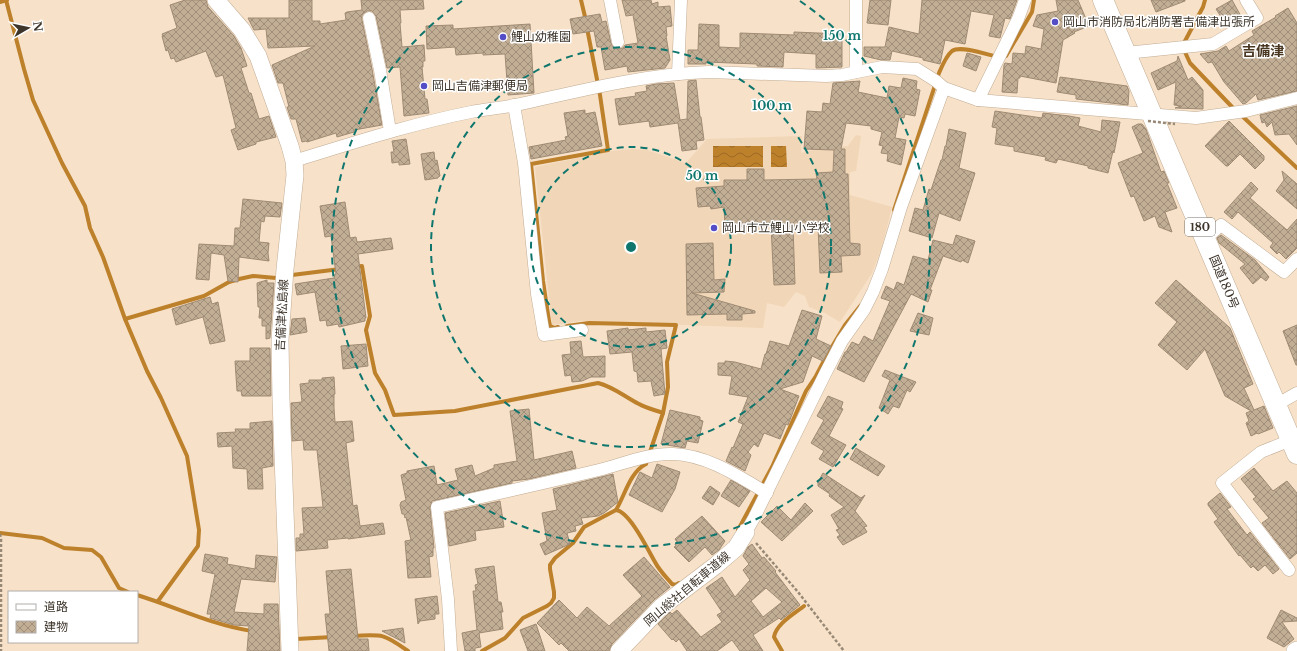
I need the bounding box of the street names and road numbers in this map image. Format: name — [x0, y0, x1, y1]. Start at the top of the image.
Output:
road number: 180 — [1185, 218, 1215, 236]
street label: 国道180号 — [1206, 253, 1243, 311]
street label: 吉備津松島線 — [272, 279, 291, 351]
street label: 岡山総社自転車道線 — [640, 548, 733, 629]

